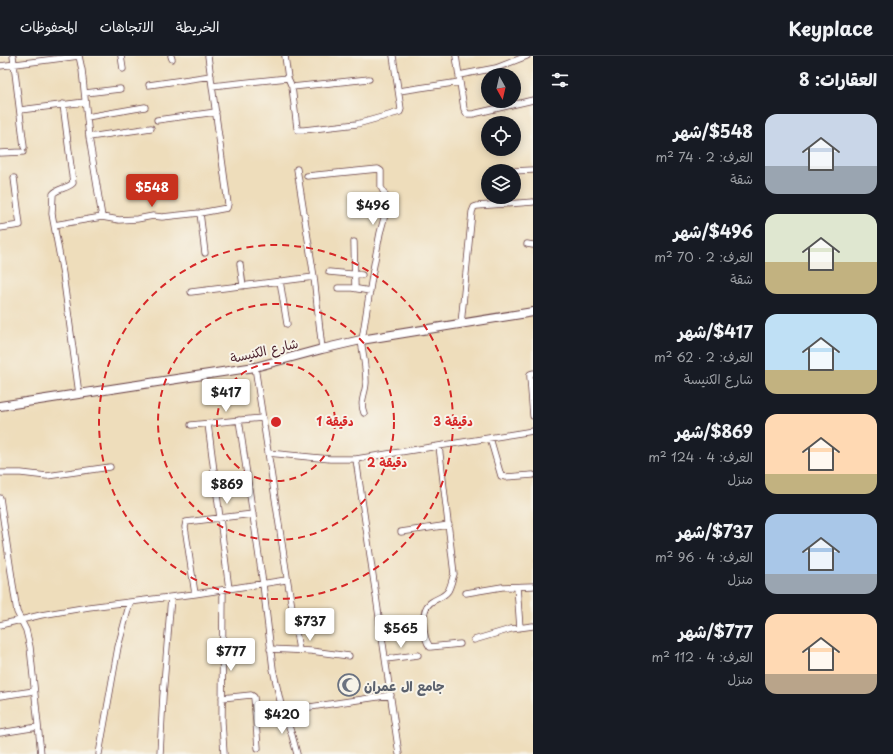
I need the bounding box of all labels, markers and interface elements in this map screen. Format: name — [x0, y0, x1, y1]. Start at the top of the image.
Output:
text: Keyplace — [788, 14, 873, 42]
text: المحفوظات — [20, 16, 78, 37]
text: الاتجاهات — [100, 16, 154, 37]
text: الخريطة — [176, 16, 219, 37]
text: العقارات: 8 — [799, 66, 877, 92]
north arrow — [481, 68, 521, 108]
map controls — [481, 68, 521, 204]
icon: filters — [549, 69, 571, 91]
button: locate — [481, 116, 521, 156]
text: $548/شهر — [674, 118, 753, 144]
icon: home — [797, 130, 845, 178]
text: الغرف: 2 · 74 m² — [656, 147, 753, 166]
button: layers — [481, 164, 521, 204]
text: شقة — [730, 169, 753, 188]
pin: $548 — [128, 174, 176, 208]
text: $548 — [135, 177, 169, 196]
pin: $496 — [349, 192, 397, 226]
text: $496 — [356, 195, 390, 214]
text: $496/شهر — [673, 218, 753, 244]
icon: home — [797, 230, 845, 278]
text: الغرف: 2 · 70 m² — [654, 247, 753, 266]
text: شقة — [730, 269, 753, 288]
text: $417/شهر — [678, 318, 753, 344]
icon: home — [797, 330, 845, 378]
street label: شارع الكنيسة — [228, 333, 300, 368]
text: الغرف: 2 · 62 m² — [654, 347, 753, 366]
text: شارع الكنيسة — [684, 369, 753, 388]
pin: $417 — [202, 379, 250, 413]
text: $417 — [211, 382, 241, 401]
text: 1 دقيقة — [316, 412, 354, 430]
text: 3 دقيقة — [433, 412, 473, 430]
centre of rings — [269, 415, 283, 429]
text: $869/شهر — [675, 418, 753, 444]
icon: home — [797, 430, 845, 478]
text: الغرف: 4 · 124 m² — [648, 447, 753, 466]
text: 2 دقيقة — [367, 453, 407, 471]
text: منزل — [727, 469, 753, 488]
pin: $869 — [203, 471, 251, 505]
text: $869 — [211, 474, 243, 493]
text: $737/شهر — [677, 518, 753, 544]
icon: home — [797, 530, 845, 578]
text: الغرف: 4 · 96 m² — [655, 547, 753, 566]
text: منزل — [727, 569, 753, 588]
pin: $737 — [286, 608, 334, 642]
text: $737 — [294, 611, 326, 630]
pin: $565 — [377, 615, 425, 649]
text: $565 — [384, 618, 418, 637]
text: $777/شهر — [678, 618, 753, 644]
icon: home — [797, 630, 845, 678]
pin: $777 — [207, 638, 255, 672]
text: $777 — [216, 641, 246, 660]
text: الغرف: 4 · 112 m² — [651, 647, 753, 666]
text: منزل — [727, 669, 753, 688]
mosque icon: جامع ال عمران — [336, 672, 362, 698]
place label: جامع ال عمران — [364, 676, 445, 696]
pin: $420 — [258, 701, 306, 735]
text: $420 — [264, 704, 300, 723]

